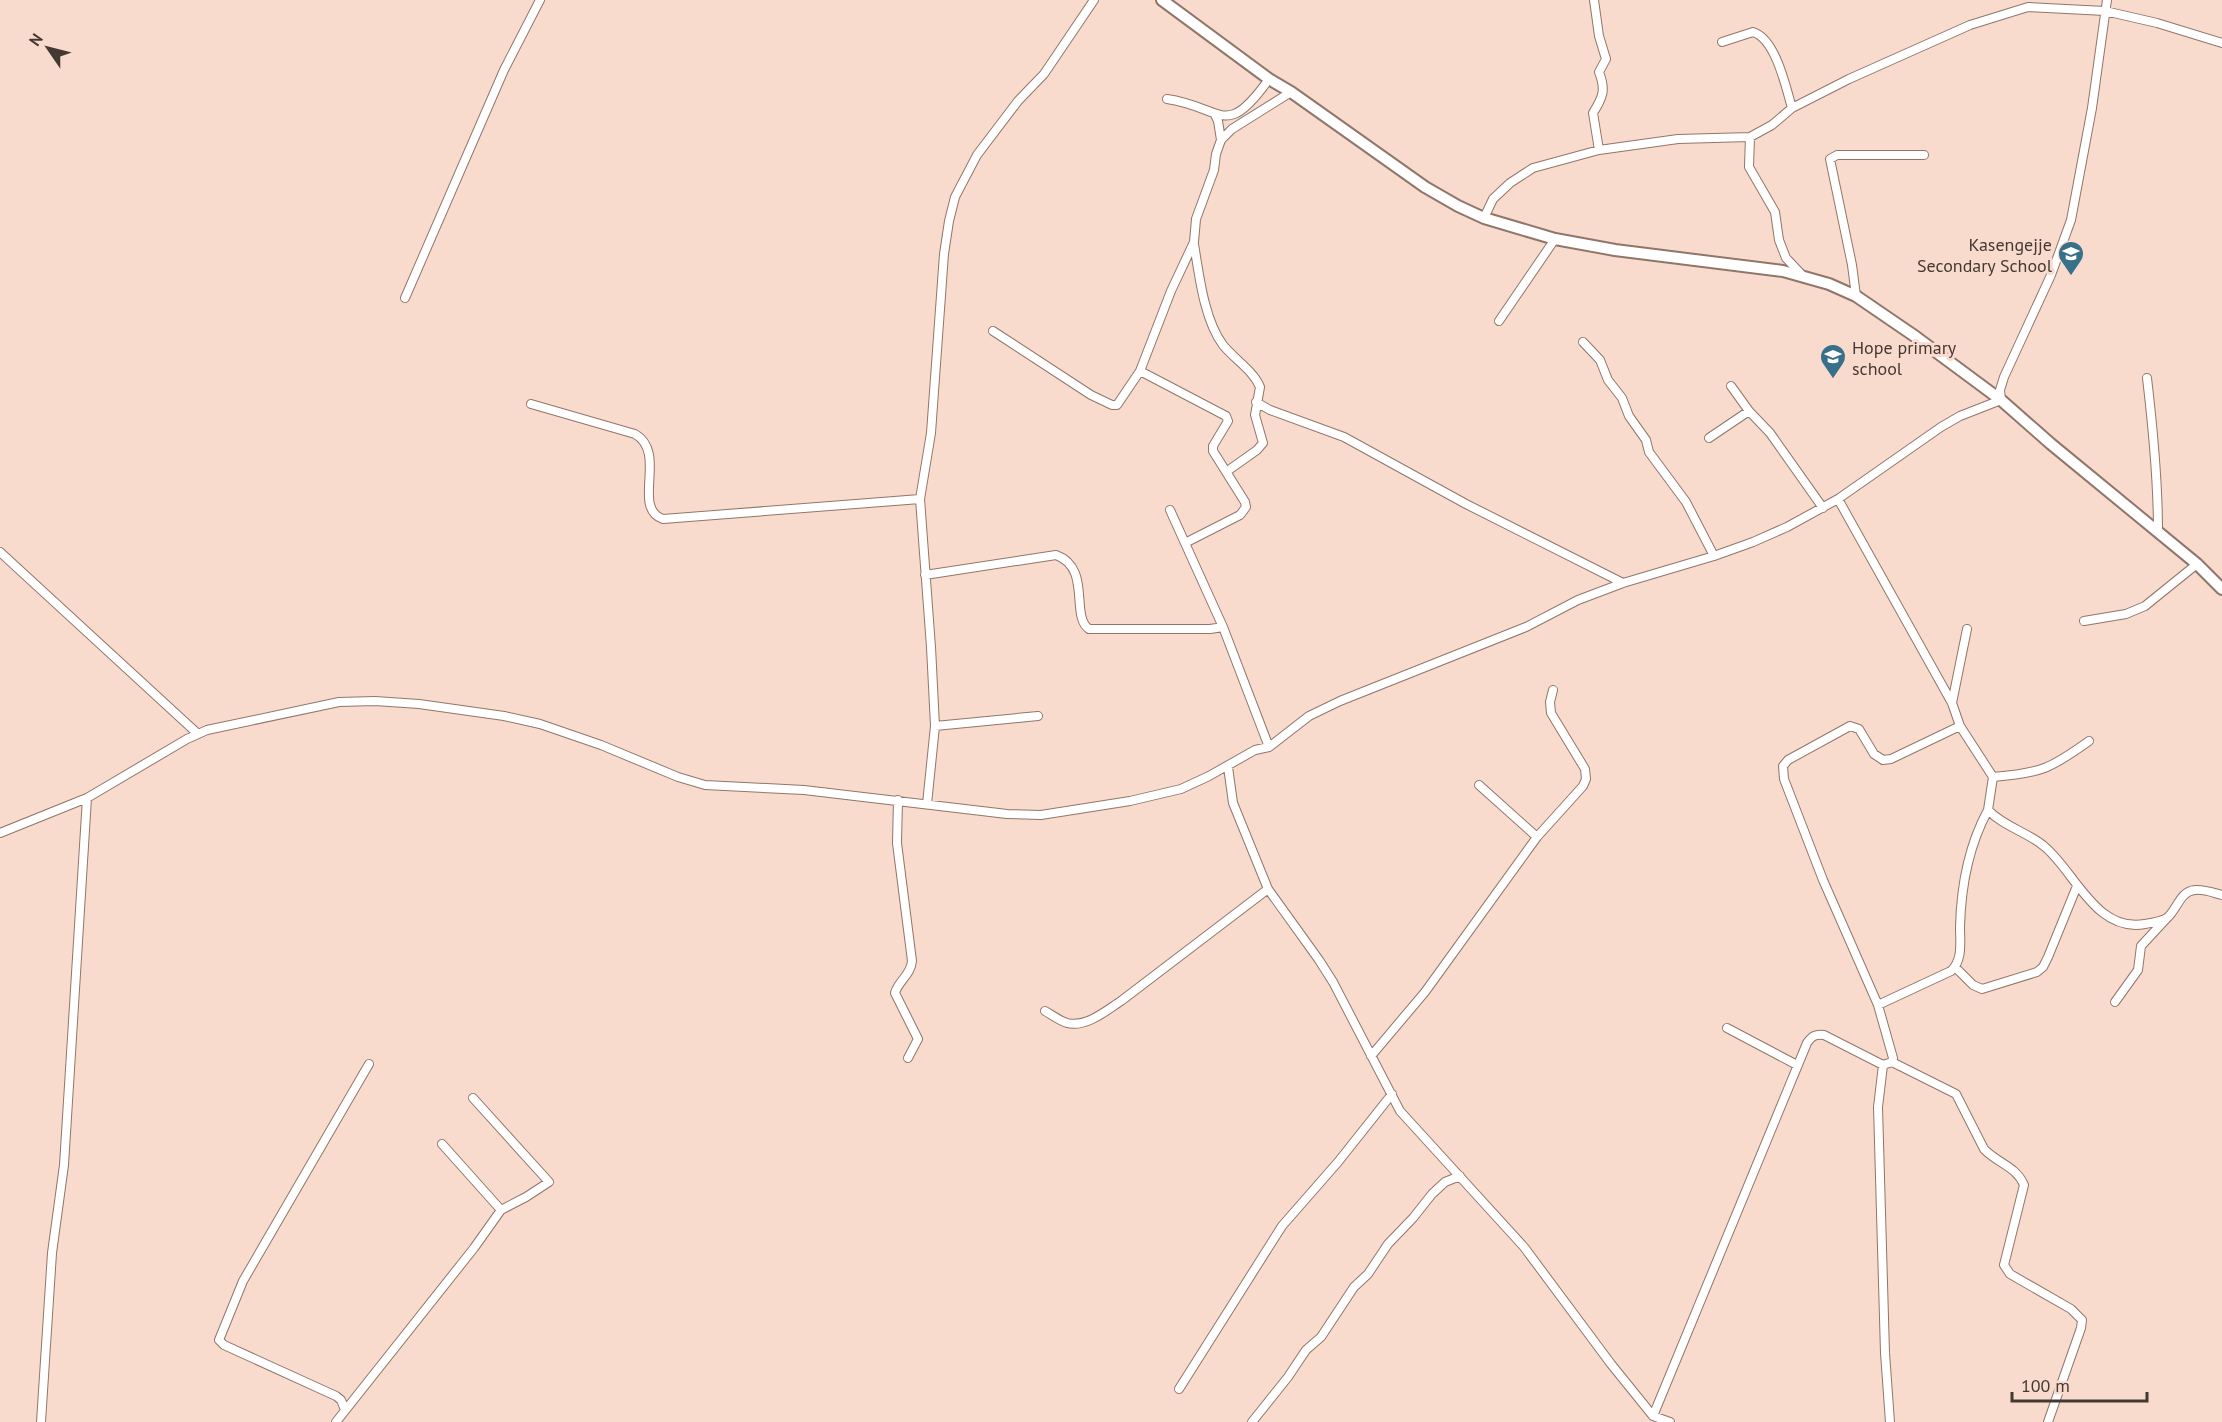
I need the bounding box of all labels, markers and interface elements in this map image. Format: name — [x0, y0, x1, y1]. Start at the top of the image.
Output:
north arrow — [18, 18, 78, 78]
text: N — [25, 29, 47, 49]
place label: Kasengejje Secondary School — [1917, 233, 2053, 277]
school or university icon: Kasengejje Secondary School — [2056, 239, 2086, 277]
place label: Hope primary school — [1852, 336, 1957, 380]
school or university icon: Hope primary school — [1818, 342, 1848, 380]
scale bar — [2012, 1365, 2147, 1403]
text: 100 m — [2021, 1374, 2070, 1397]

